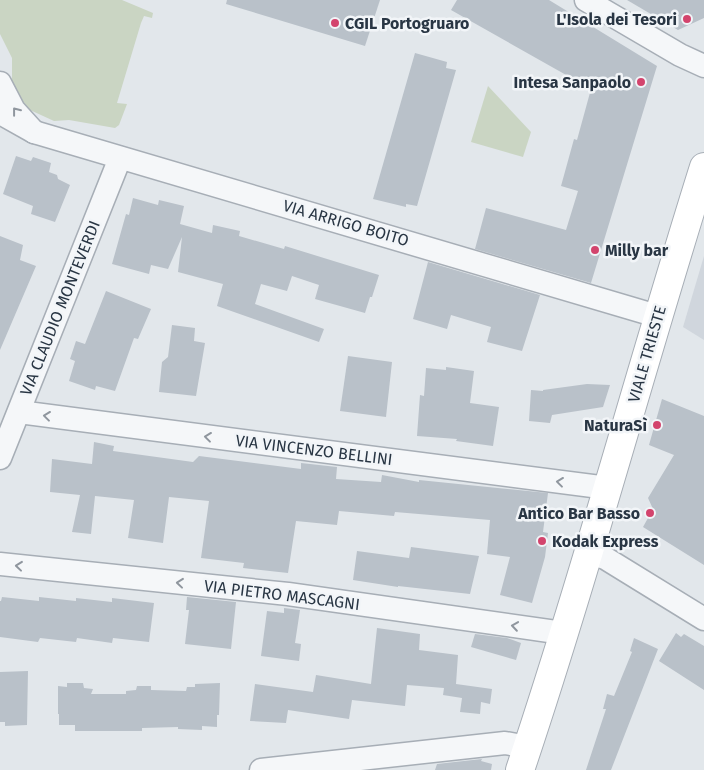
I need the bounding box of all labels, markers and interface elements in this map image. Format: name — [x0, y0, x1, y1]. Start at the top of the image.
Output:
place label: L'Isola dei Tesori — [556, 10, 677, 29]
marker: L'Isola dei Tesori — [681, 13, 693, 25]
place label: CGIL Portogruaro — [345, 14, 469, 33]
marker: CGIL Portogruaro — [329, 17, 341, 29]
place label: Intesa Sanpaolo — [514, 73, 631, 92]
marker: Intesa Sanpaolo — [635, 76, 647, 88]
one-way arrow — [13, 108, 22, 117]
street label: VIA ARRIGO BOITO — [281, 196, 411, 250]
street label: VIA CLAUDIO MONTEVERDI — [16, 218, 104, 398]
place label: Milly bar — [605, 241, 669, 260]
marker: Milly bar — [589, 244, 601, 256]
street label: VIALE TRIESTE — [624, 303, 670, 405]
one-way arrow — [42, 411, 50, 422]
place label: NaturaSì — [584, 416, 647, 435]
marker: NaturaSì — [651, 419, 663, 431]
street label: VIA VINCENZO BELLINI — [234, 431, 394, 469]
one-way arrow — [203, 432, 211, 443]
one-way arrow — [555, 477, 563, 488]
place label: Antico Bar Basso — [517, 504, 640, 523]
marker: Antico Bar Basso — [644, 507, 656, 519]
place label: Kodak Express — [552, 532, 659, 551]
marker: Kodak Express — [536, 535, 548, 547]
one-way arrow — [14, 561, 22, 572]
street label: VIA PIETRO MASCAGNI — [203, 576, 361, 614]
one-way arrow — [176, 578, 184, 589]
one-way arrow — [511, 621, 519, 632]

